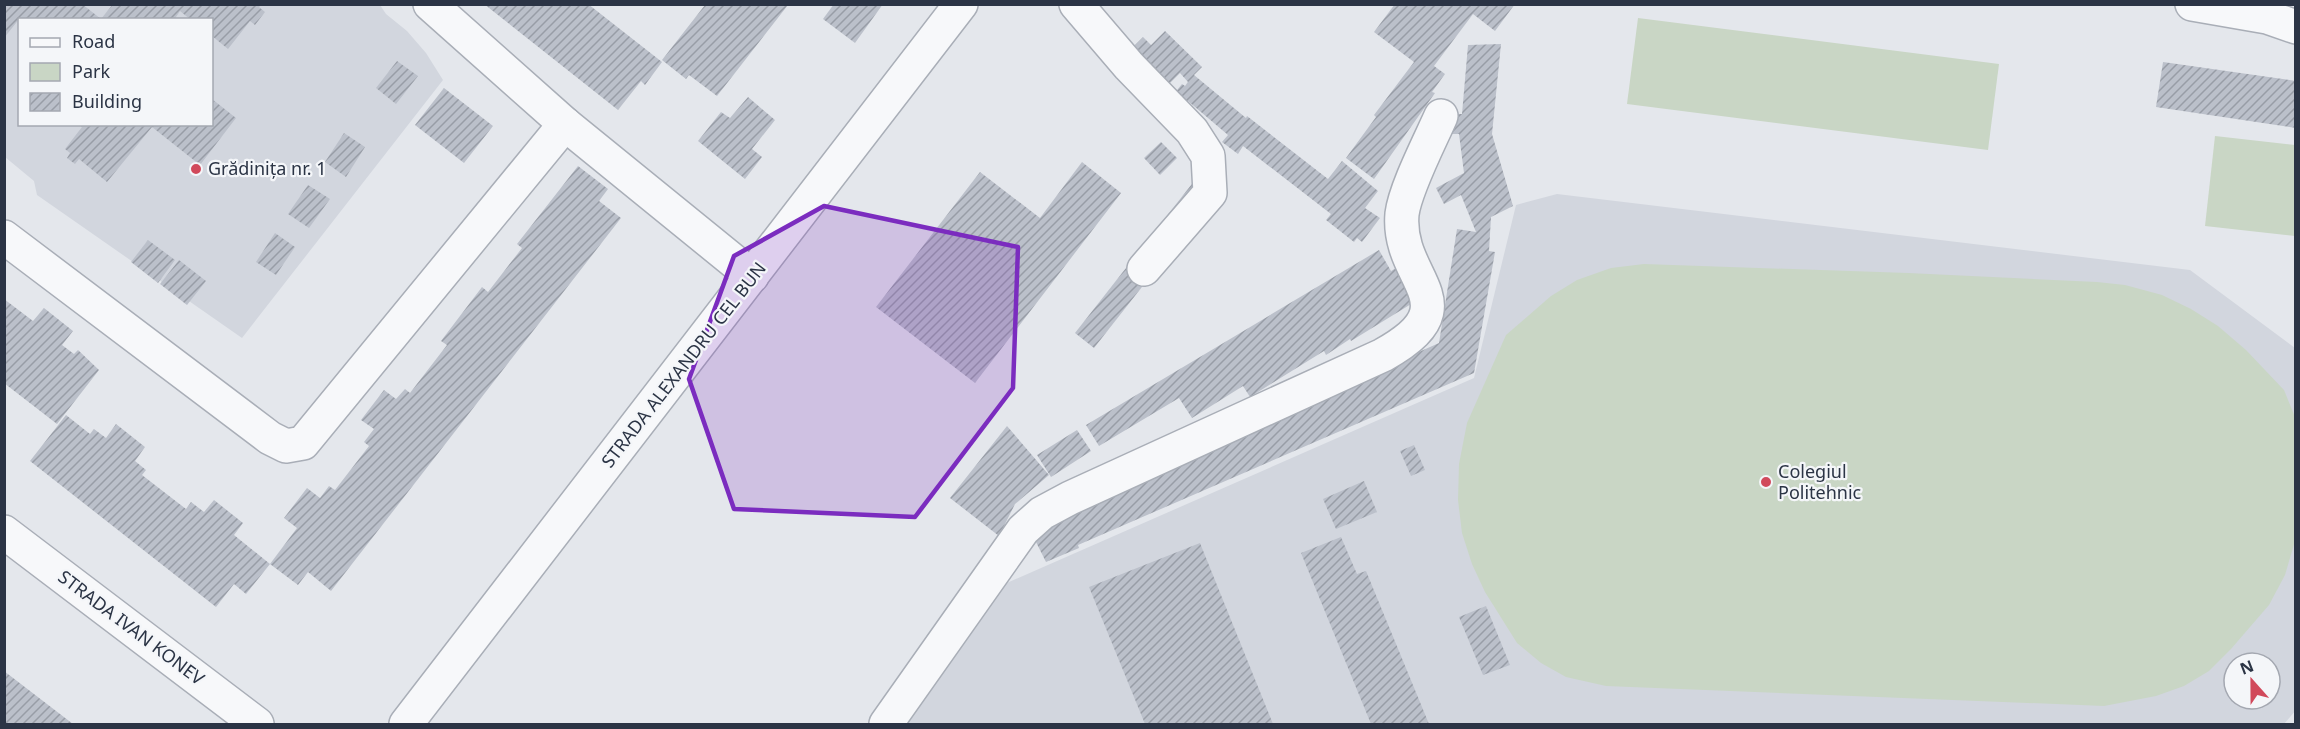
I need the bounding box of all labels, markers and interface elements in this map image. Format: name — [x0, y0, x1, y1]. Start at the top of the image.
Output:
legend — [18, 18, 213, 126]
text: Road — [72, 29, 115, 53]
text: Park — [72, 59, 110, 83]
text: Building — [72, 89, 142, 113]
place label: Grădinița nr. 1 — [208, 156, 327, 180]
marker: Grădinița nr. 1 — [189, 162, 203, 176]
street label: STRADA ALEXANDRU CEL BUN — [595, 257, 771, 472]
place label: Colegiul Politehnic — [1778, 459, 1862, 504]
marker: Colegiul Politehnic — [1759, 475, 1773, 489]
street label: STRADA IVAN KONEV — [54, 564, 210, 690]
north arrow — [2222, 651, 2282, 711]
text: N — [2237, 654, 2257, 680]

